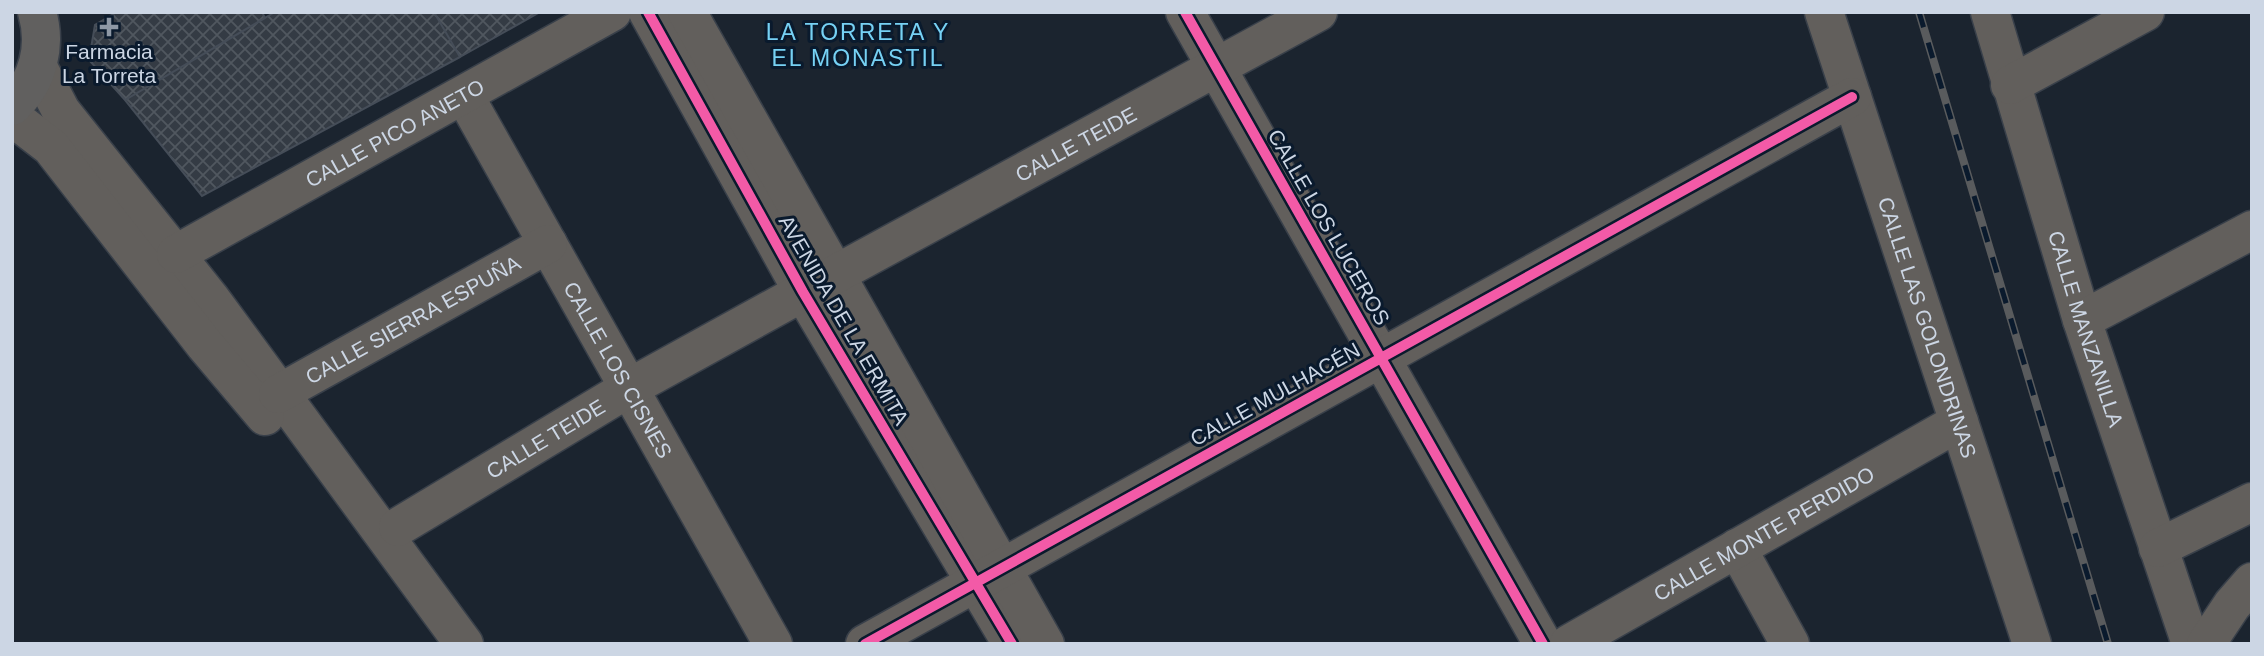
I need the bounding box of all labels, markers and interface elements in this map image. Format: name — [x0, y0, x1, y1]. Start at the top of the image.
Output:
marker: Farmacia La Torreta — [101, 19, 117, 35]
district label: LA TORRETA Y EL MONASTIL — [766, 19, 950, 71]
place label: Farmacia La Torreta — [62, 40, 156, 87]
street label: CALLE PICO ANETO — [301, 74, 488, 191]
street label: CALLE TEIDE — [1011, 102, 1140, 186]
street label: CALLE LOS LUCEROS — [1264, 125, 1394, 329]
street label: CALLE LAS GOLONDRINAS — [1874, 194, 1981, 461]
street label: AVENIDA DE LA ERMITA — [774, 211, 914, 429]
street label: CALLE MANZANILLA — [2044, 228, 2129, 430]
street label: CALLE SIERRA ESPUÑA — [301, 250, 524, 388]
street label: CALLE LOS CISNES — [560, 277, 677, 462]
street label: CALLE MULHACÉN — [1186, 338, 1364, 450]
street label: CALLE TEIDE — [482, 394, 609, 483]
street label: CALLE MONTE PERDIDO — [1649, 461, 1878, 605]

